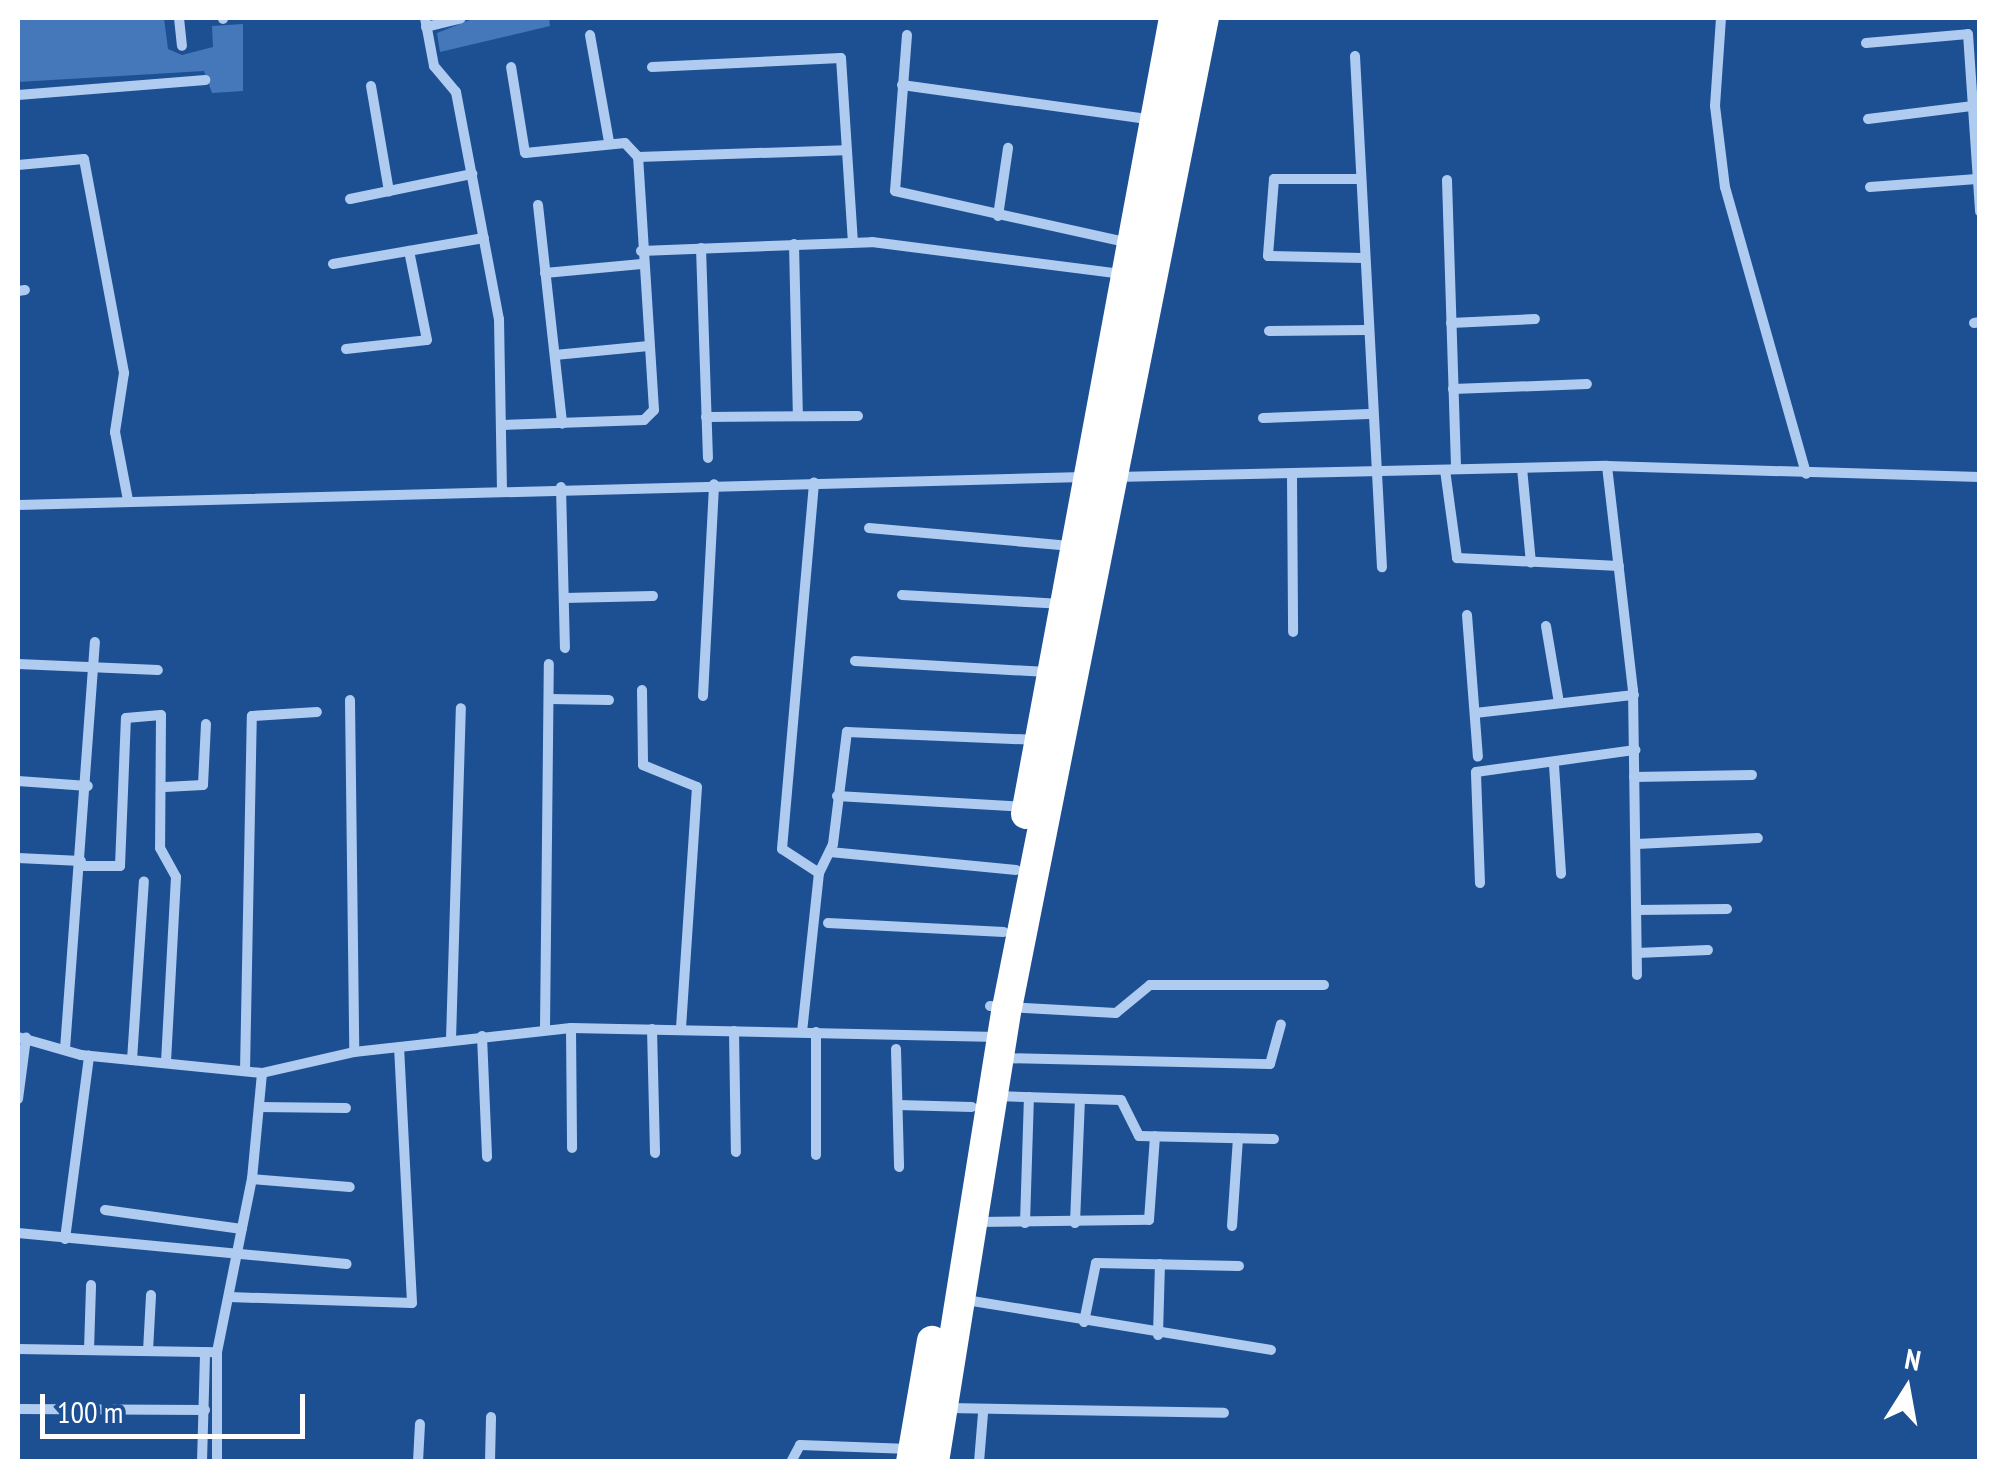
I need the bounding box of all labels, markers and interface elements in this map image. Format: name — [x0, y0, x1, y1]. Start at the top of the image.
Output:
north arrow — [1857, 1339, 1957, 1439]
text: N — [1902, 1339, 1924, 1379]
scale bar — [45, 1374, 310, 1436]
text: 100 m — [57, 1392, 123, 1431]

